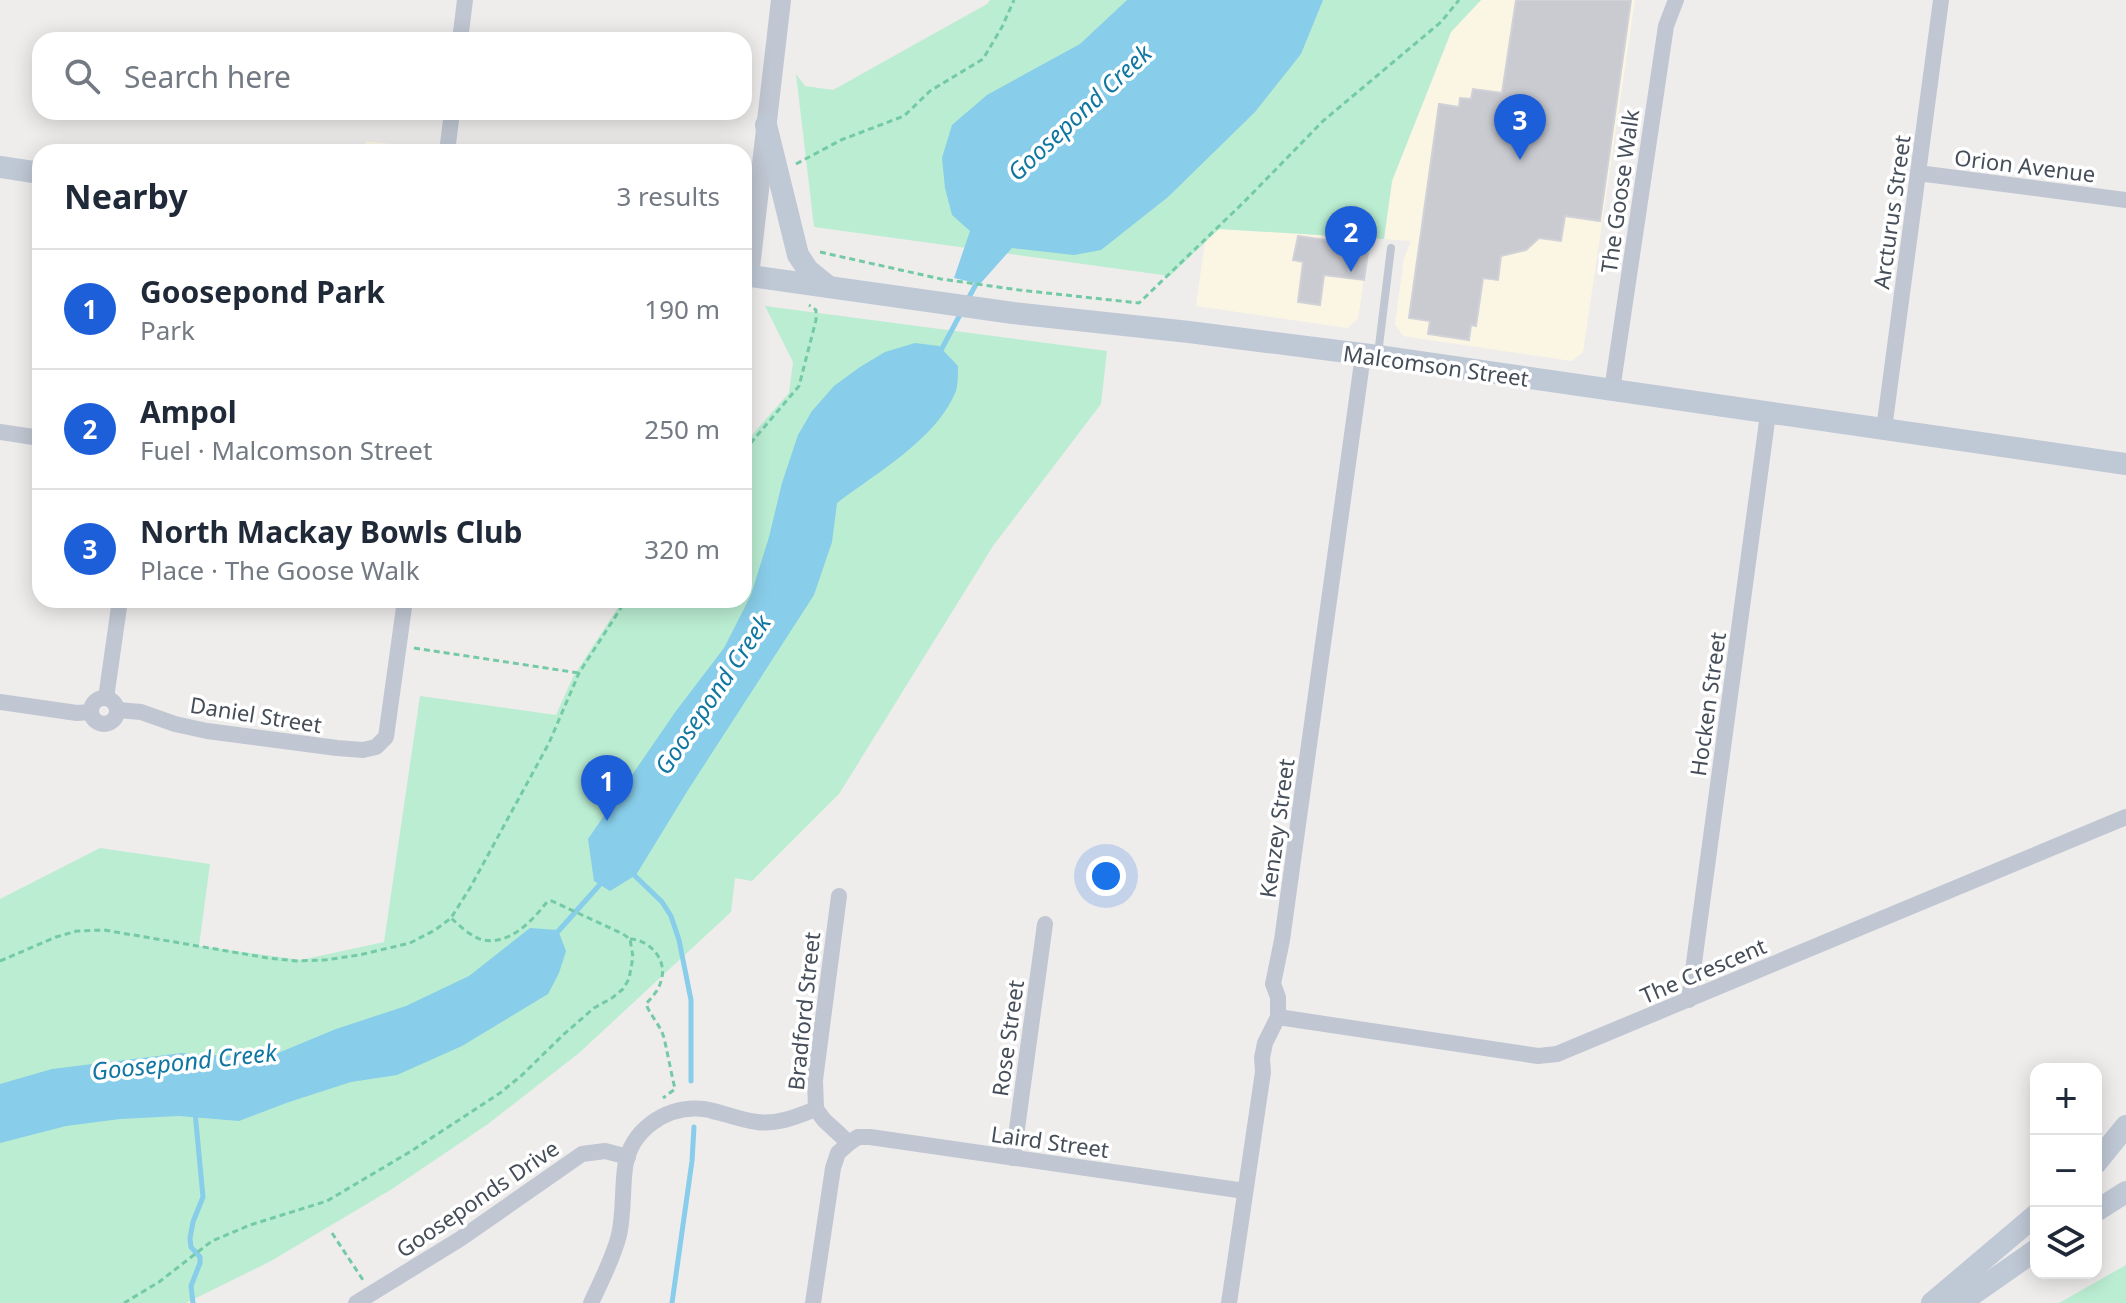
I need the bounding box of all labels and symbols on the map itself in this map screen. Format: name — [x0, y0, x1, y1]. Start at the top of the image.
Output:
water label: Goosepond Creek — [1000, 36, 1159, 188]
pin: 3 — [1494, 94, 1546, 160]
street label: The Goose Walk — [1593, 107, 1645, 275]
street label: Arcturus Street — [1865, 133, 1917, 291]
street label: Orion Avenue — [1953, 141, 2097, 189]
pin: 2 — [1325, 206, 1377, 272]
street label: Malcomson Street — [1341, 337, 1531, 393]
water label: Goosepond Creek — [646, 607, 778, 780]
street label: Hocken Street — [1682, 630, 1732, 778]
street label: Daniel Street — [188, 689, 324, 739]
pin: 1 — [581, 755, 633, 821]
street label: Kenzey Street — [1251, 756, 1301, 900]
your location — [1086, 856, 1126, 896]
street label: Bradford Street — [780, 930, 826, 1092]
street label: The Crescent — [1635, 930, 1771, 1010]
street label: Rose Street — [984, 978, 1030, 1098]
water label: Goosepond Creek — [90, 1035, 279, 1087]
street label: Laird Street — [989, 1118, 1111, 1164]
street label: Gooseponds Drive — [390, 1132, 564, 1264]

